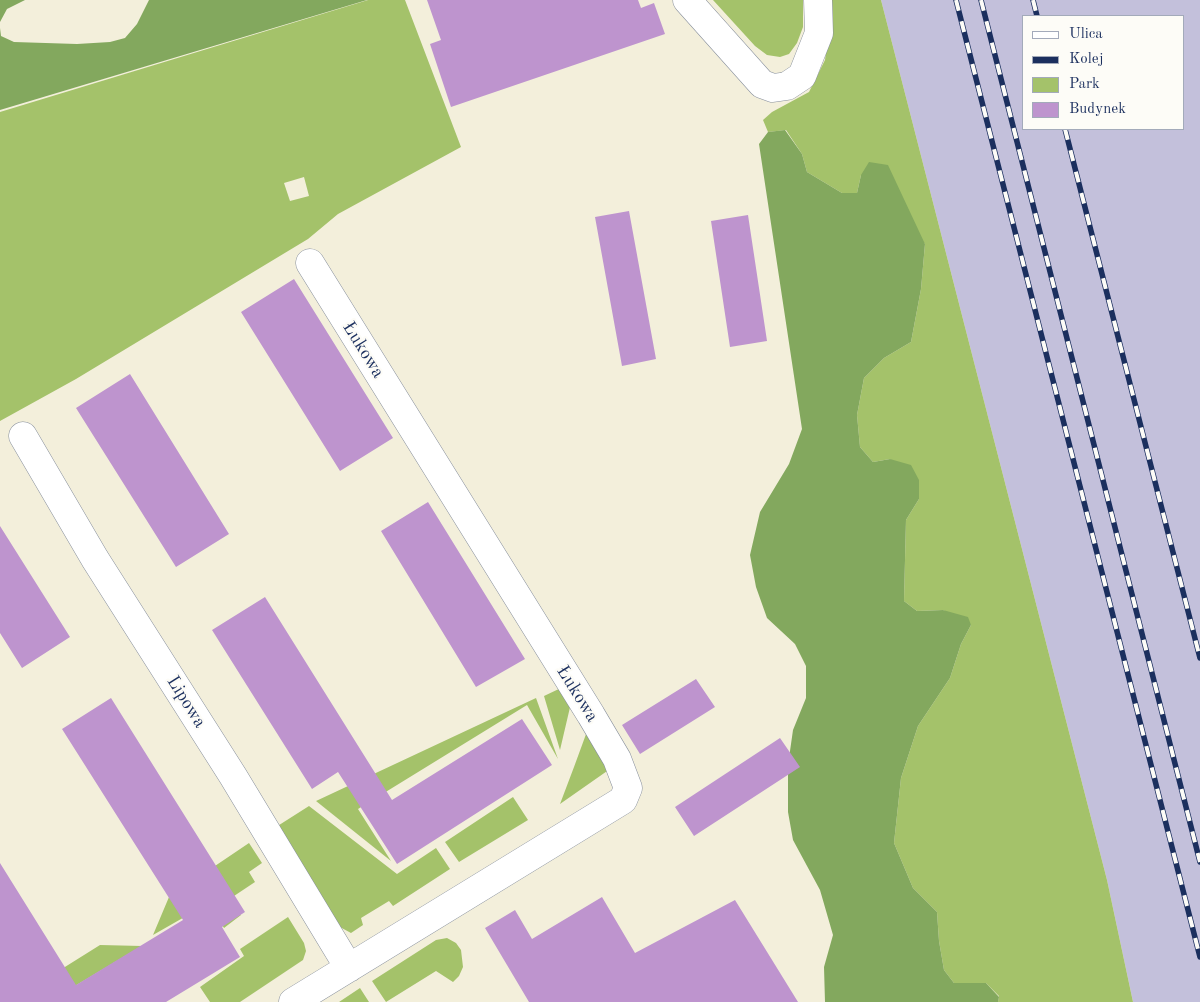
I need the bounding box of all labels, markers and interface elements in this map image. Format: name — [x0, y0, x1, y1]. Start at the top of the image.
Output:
legend — [1022, 15, 1185, 130]
text: Ulica — [1069, 27, 1103, 42]
text: Kolej — [1069, 52, 1104, 67]
text: Park — [1069, 77, 1100, 92]
text: Budynek — [1069, 102, 1126, 117]
street label: Łukowa — [337, 318, 389, 382]
street label: Łukowa — [551, 662, 603, 726]
street label: Lipowa — [162, 672, 210, 732]

